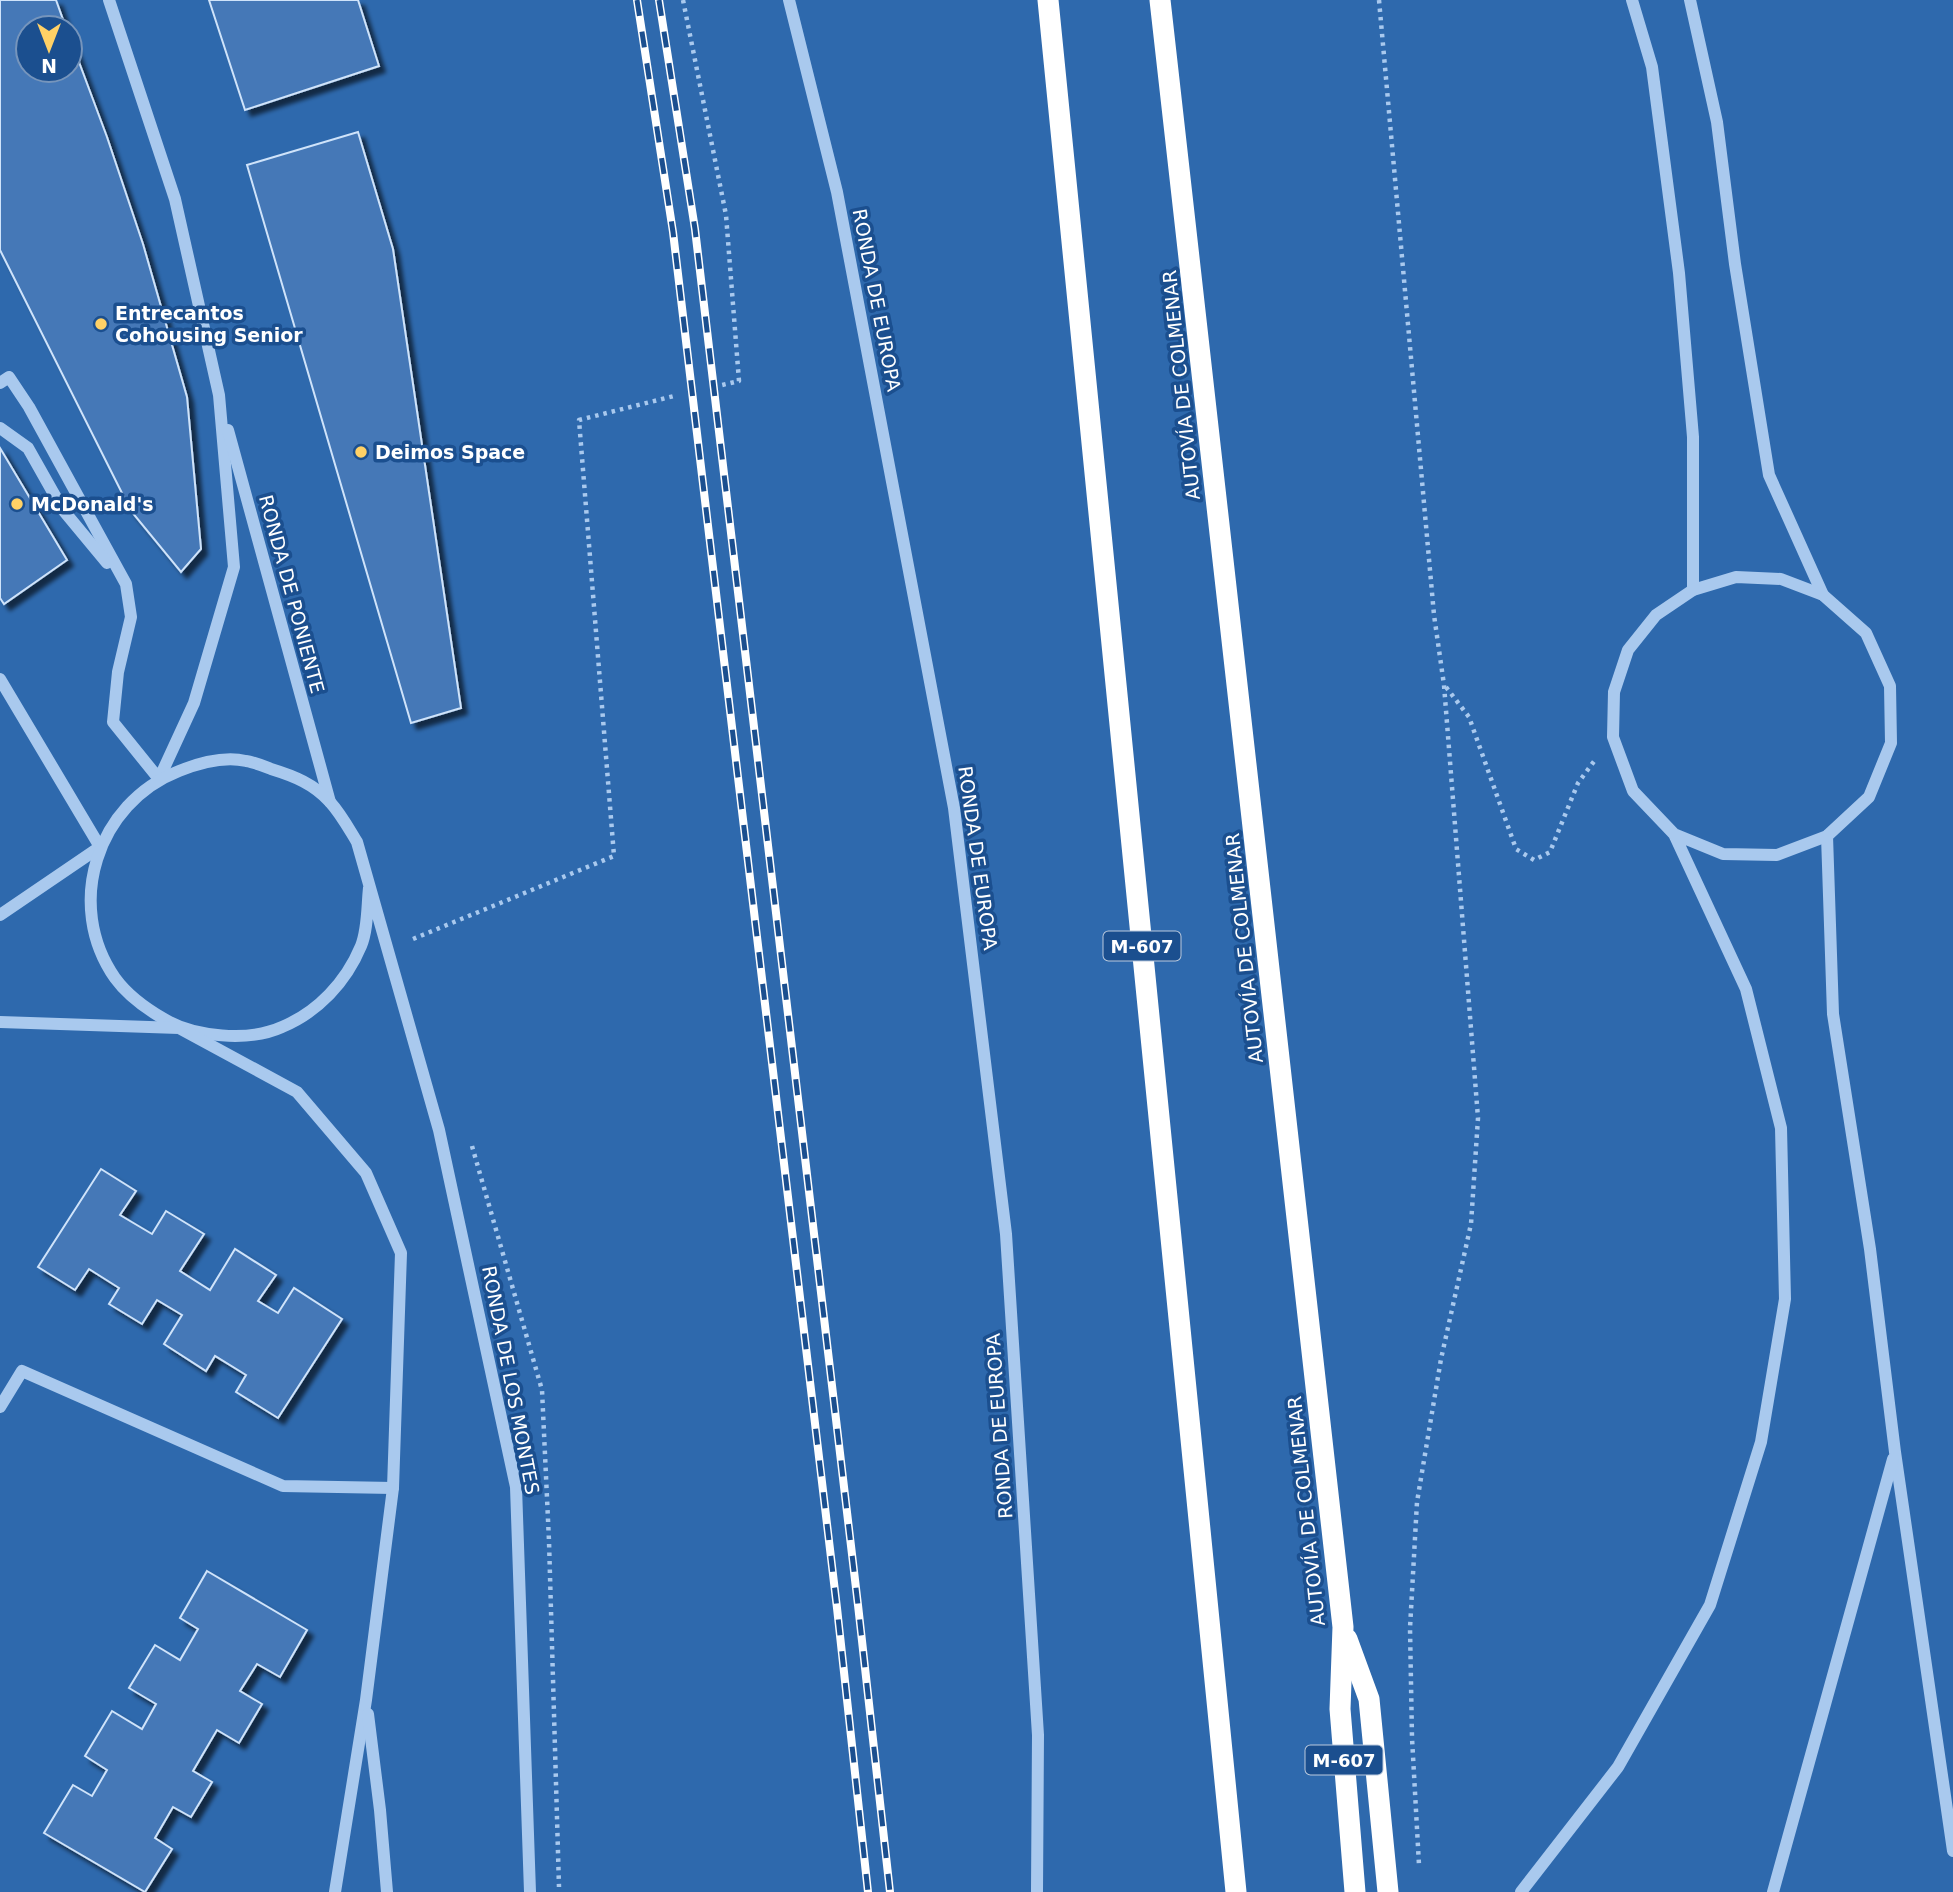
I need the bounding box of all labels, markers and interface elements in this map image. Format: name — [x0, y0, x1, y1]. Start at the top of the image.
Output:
north arrow — [14, 14, 84, 84]
text: N — [41, 55, 57, 77]
street label: RONDA DE EUROPA — [848, 207, 906, 393]
street label: AUTOVÍA DE COLMENAR — [1158, 269, 1204, 501]
place label: Entrecantos Cohousing Senior — [115, 302, 303, 346]
marker: Entrecantos Cohousing Senior — [93, 316, 109, 332]
place label: Deimos Space — [375, 441, 525, 463]
marker: Deimos Space — [353, 444, 369, 460]
street label: RONDA DE PONIENTE — [255, 492, 329, 696]
place label: McDonald's — [31, 493, 154, 515]
marker: McDonald's — [9, 496, 25, 512]
street label: RONDA DE EUROPA — [954, 765, 1002, 951]
street label: AUTOVÍA DE COLMENAR — [1221, 832, 1267, 1064]
road number: M-607 — [1104, 931, 1180, 960]
street label: RONDA DE LOS MONTES — [478, 1264, 544, 1496]
street label: RONDA DE EUROPA — [982, 1333, 1016, 1519]
street label: AUTOVÍA DE COLMENAR — [1283, 1395, 1329, 1627]
road number: M-607 — [1306, 1745, 1382, 1774]

